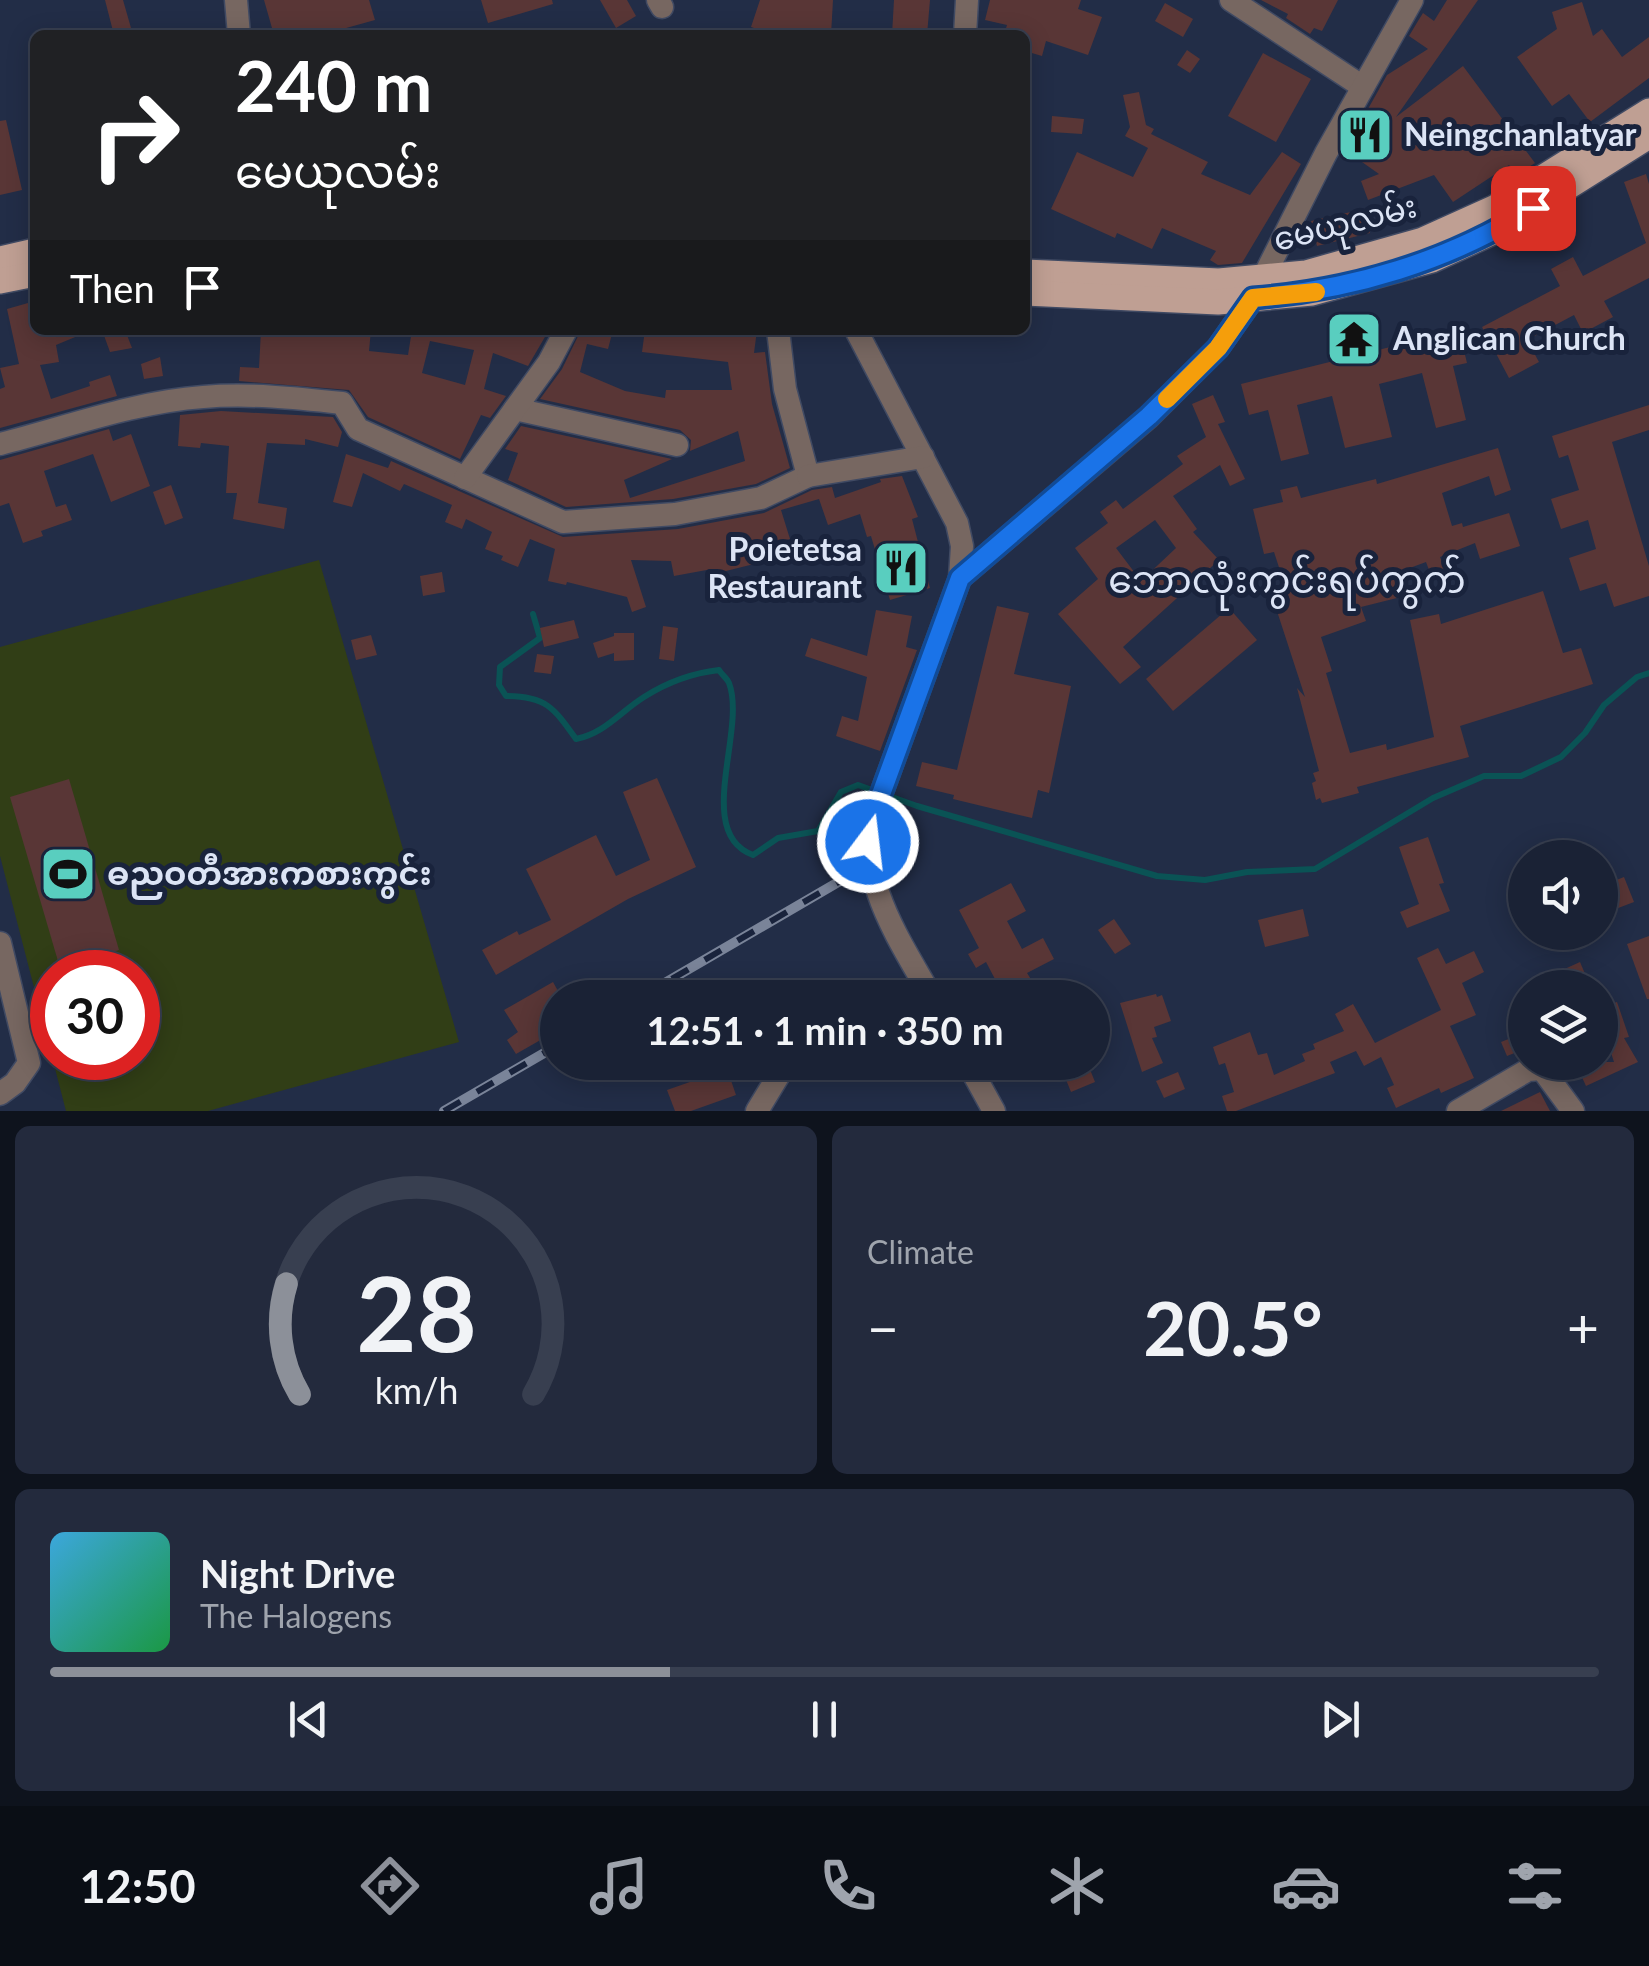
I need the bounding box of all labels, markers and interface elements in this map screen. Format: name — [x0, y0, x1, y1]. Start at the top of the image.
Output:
text: 240 m — [235, 43, 432, 127]
icon: right — [70, 70, 200, 200]
restaurant icon: Neingchanlatyar — [1335, 105, 1395, 165]
place label: Neingchanlatyar — [1404, 114, 1636, 153]
text: မေယုလမ်း — [235, 144, 441, 198]
pin — [1491, 166, 1576, 251]
icon: arrive — [1506, 181, 1561, 236]
street label: မေယုလမ်း — [1269, 183, 1422, 266]
icon: arrive — [175, 260, 230, 315]
text: Then — [70, 265, 155, 311]
temple icon: Anglican Church — [1324, 309, 1384, 369]
place label: Anglican Church — [1392, 318, 1626, 357]
place label: Poietetsa Restaurant — [707, 529, 862, 605]
restaurant icon: Poietetsa Restaurant — [871, 538, 931, 598]
district label: ဘောလုံးကွင်းရပ်ကွက် — [1108, 554, 1466, 611]
position arrow — [816, 790, 920, 894]
map controls — [1508, 840, 1618, 1080]
button: sound — [1508, 840, 1618, 950]
sports icon: ဓညဝတီအားကစားကွင်း — [38, 844, 98, 904]
place label: ဓညဝတီအားကစားကွင်း — [107, 852, 432, 900]
speed limit sign: 30 — [30, 950, 160, 1080]
button: layers — [1508, 970, 1618, 1080]
text: 12:51 · 1 min · 350 m — [646, 1007, 1004, 1053]
text: Climate — [867, 1232, 974, 1271]
text: 28 — [356, 1249, 476, 1374]
text: 20.5° — [1143, 1282, 1323, 1372]
text: − — [867, 1294, 899, 1360]
text: + — [1567, 1294, 1599, 1360]
text: km/h — [374, 1369, 458, 1412]
text: Night Drive — [200, 1550, 395, 1596]
text: The Halogens — [200, 1596, 392, 1635]
icon: previous — [281, 1692, 336, 1747]
icon: pause — [797, 1692, 852, 1747]
icon: next — [1313, 1692, 1368, 1747]
icon: directions — [355, 1851, 425, 1921]
icon: music — [584, 1851, 654, 1921]
icon: phone — [813, 1851, 883, 1921]
icon: climate — [1042, 1851, 1112, 1921]
icon: car — [1271, 1851, 1341, 1921]
icon: filters — [1500, 1851, 1570, 1921]
text: 12:50 — [80, 1859, 196, 1913]

